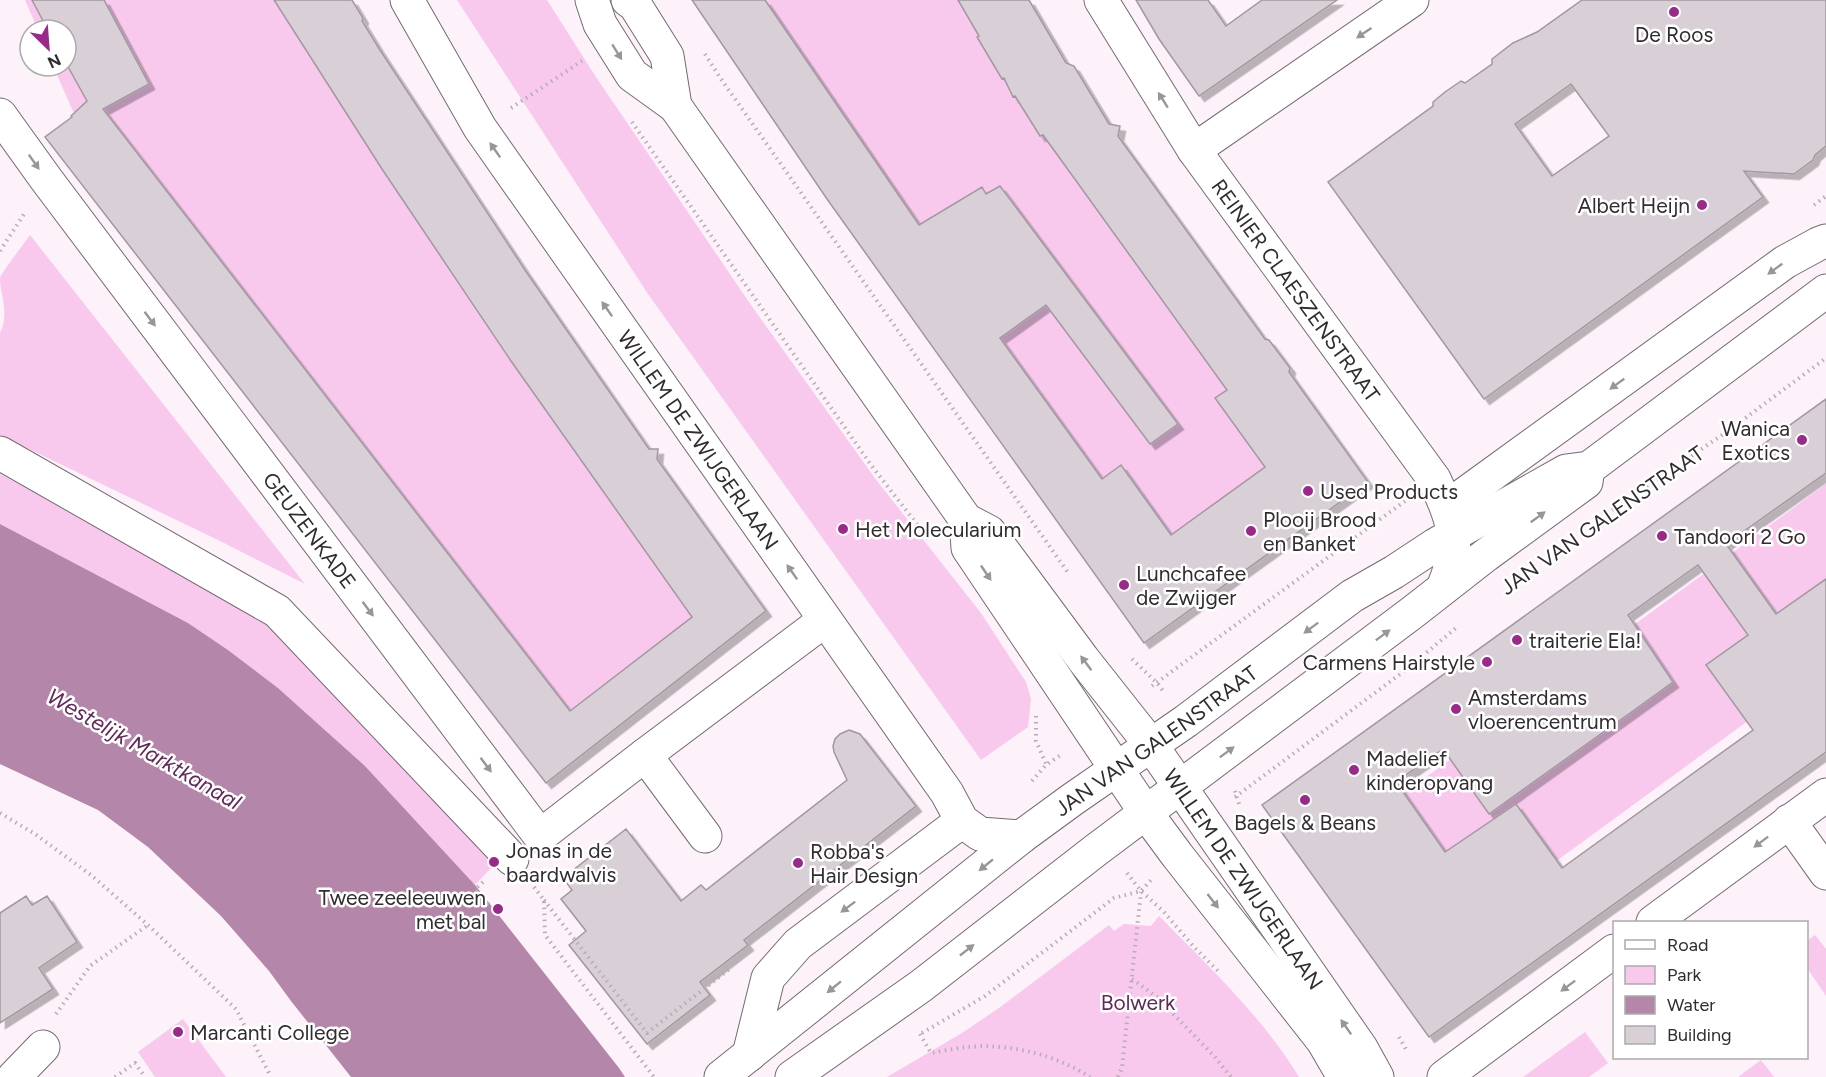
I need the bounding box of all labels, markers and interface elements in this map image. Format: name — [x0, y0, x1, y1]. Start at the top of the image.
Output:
marker: De Roos — [1667, 5, 1681, 19]
north arrow — [18, 18, 78, 78]
place label: De Roos — [1635, 22, 1713, 47]
one-way arrow — [1356, 27, 1372, 39]
one-way arrow — [612, 44, 623, 60]
text: N — [45, 50, 64, 72]
one-way arrow — [1158, 92, 1169, 108]
one-way arrow — [489, 142, 501, 158]
one-way arrow — [28, 154, 40, 170]
street label: REINIER CLAESZENSTRAAT — [1207, 174, 1386, 407]
place label: Albert Heijn — [1578, 193, 1690, 218]
marker: Albert Heijn — [1695, 198, 1709, 212]
one-way arrow — [1768, 263, 1783, 275]
one-way arrow — [601, 302, 613, 318]
one-way arrow — [144, 311, 156, 326]
street label: WILLEM DE ZWIJGERLAAN — [613, 325, 784, 554]
one-way arrow — [1610, 378, 1626, 390]
place label: Wanica Exotics — [1721, 416, 1790, 465]
marker: Wanica Exotics — [1795, 433, 1809, 447]
street label: JAN VAN GALENSTRAAT — [1495, 440, 1709, 600]
street label: GEUZENKADE — [258, 467, 362, 593]
place label: Used Products — [1320, 479, 1458, 504]
marker: Used Products — [1301, 484, 1315, 498]
place label: Plooij Brood en Banket — [1263, 507, 1376, 556]
one-way arrow — [1529, 511, 1545, 523]
place label: Het Molecularium — [855, 517, 1021, 542]
marker: Het Molecularium — [836, 522, 850, 536]
marker: Plooij Brood en Banket — [1244, 524, 1258, 538]
place label: Tandoori 2 Go — [1674, 524, 1806, 549]
marker: Tandoori 2 Go — [1655, 529, 1669, 543]
place label: Lunchcafee de Zwijger — [1136, 561, 1246, 610]
one-way arrow — [787, 564, 798, 580]
one-way arrow — [980, 565, 991, 582]
marker: Lunchcafee de Zwijger — [1117, 578, 1131, 592]
one-way arrow — [362, 601, 374, 617]
one-way arrow — [1303, 622, 1319, 634]
place label: traiterie Ela! — [1529, 628, 1642, 653]
one-way arrow — [1374, 629, 1390, 641]
marker: traiterie Ela! — [1510, 633, 1524, 647]
place label: Carmens Hairstyle — [1303, 650, 1475, 675]
marker: Carmens Hairstyle — [1480, 655, 1494, 669]
one-way arrow — [1080, 656, 1092, 671]
street label: JAN VAN GALENSTRAAT — [1049, 659, 1262, 821]
water label: Westelijk Marktkanaal — [42, 682, 246, 816]
place label: Amsterdams vloerencentrum — [1468, 685, 1617, 734]
marker: Amsterdams vloerencentrum — [1449, 702, 1463, 716]
one-way arrow — [1219, 746, 1235, 759]
place label: Madelief kinderopvang — [1366, 746, 1493, 795]
one-way arrow — [479, 757, 491, 772]
marker: Madelief kinderopvang — [1347, 763, 1361, 777]
street label: WILLEM DE ZWIJGERLAAN — [1159, 764, 1329, 994]
marker: Bagels & Beans — [1298, 793, 1312, 807]
place label: Bagels & Beans — [1234, 810, 1376, 835]
one-way arrow — [1754, 835, 1769, 847]
place label: Jonas in de baardwalvis — [506, 838, 616, 887]
place label: Robba's Hair Design — [810, 839, 918, 888]
marker: Jonas in de baardwalvis — [487, 855, 501, 869]
marker: Robba's Hair Design — [791, 856, 805, 870]
one-way arrow — [978, 859, 994, 872]
place label: Twee zeeleeuwen met bal — [318, 885, 486, 934]
one-way arrow — [1206, 893, 1219, 909]
one-way arrow — [840, 900, 856, 913]
marker: Twee zeeleeuwen met bal — [491, 902, 505, 916]
legend — [1613, 921, 1808, 1059]
text: Road — [1667, 934, 1708, 956]
one-way arrow — [959, 943, 975, 956]
text: Park — [1667, 964, 1702, 986]
one-way arrow — [826, 980, 842, 993]
one-way arrow — [1560, 980, 1576, 992]
park label: Bolwerk — [1101, 990, 1176, 1015]
text: Water — [1667, 994, 1715, 1016]
place label: Marcanti College — [190, 1020, 349, 1045]
one-way arrow — [1340, 1020, 1352, 1036]
text: Building — [1667, 1024, 1732, 1046]
marker: Marcanti College — [171, 1025, 185, 1039]

